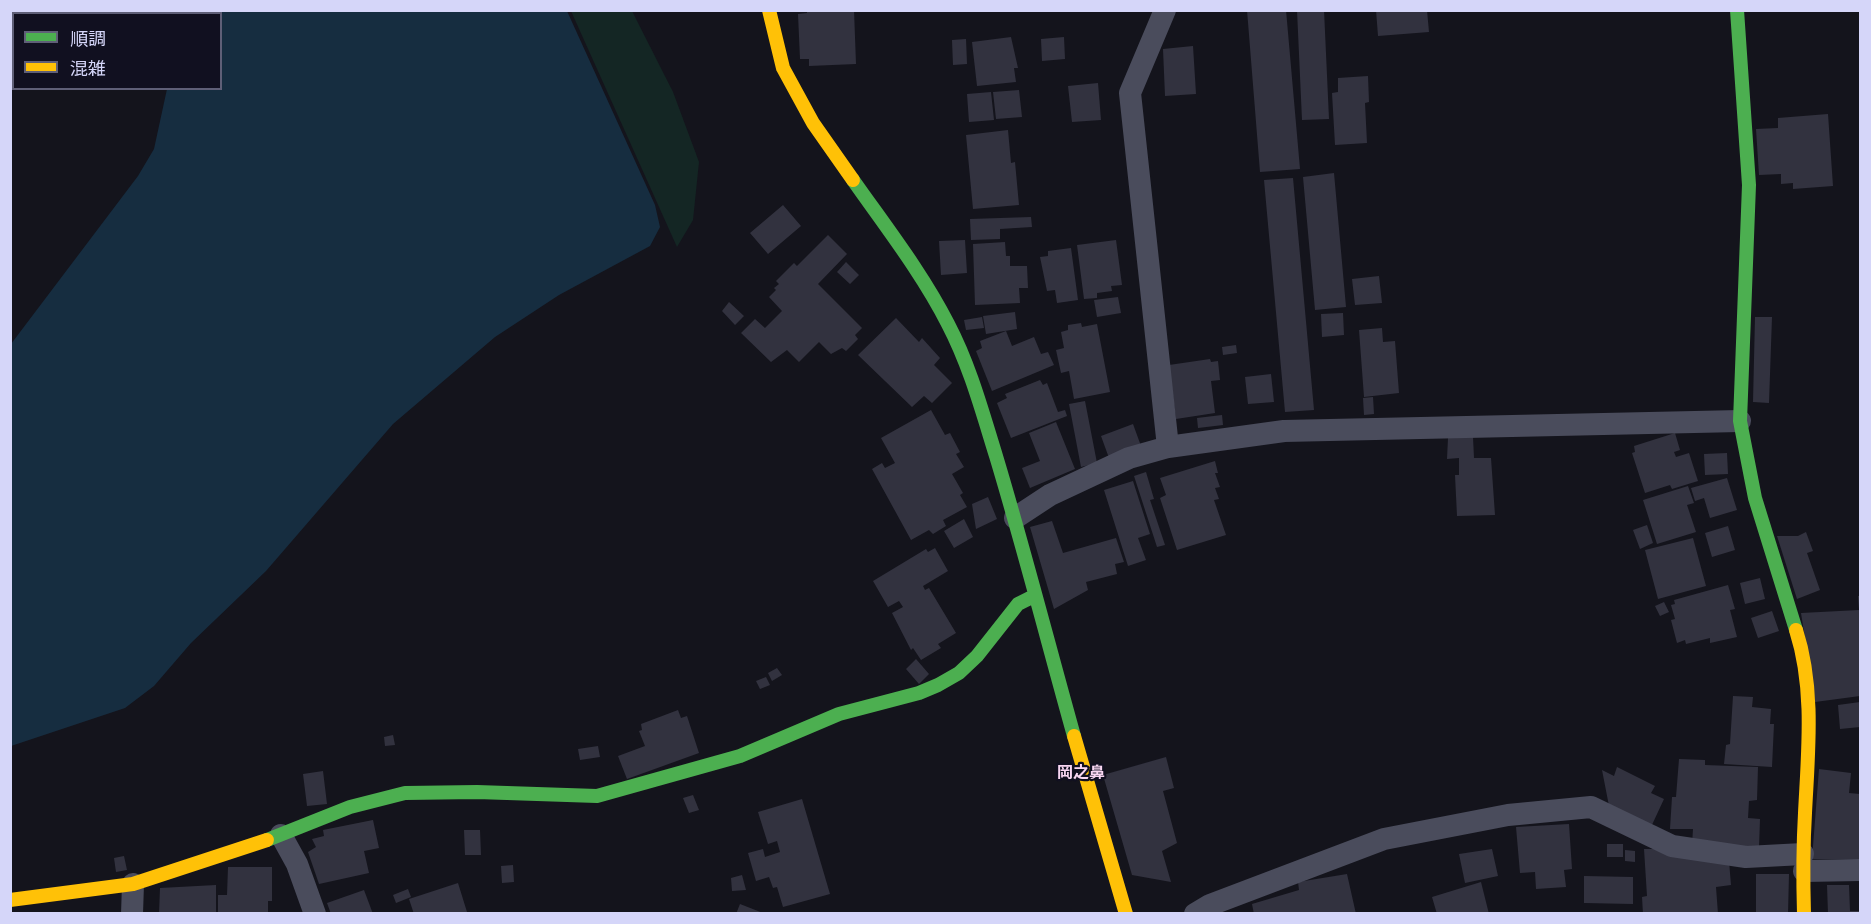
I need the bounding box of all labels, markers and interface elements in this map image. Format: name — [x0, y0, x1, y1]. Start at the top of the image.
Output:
legend — [12, 12, 222, 90]
text: 順調 — [70, 28, 106, 49]
text: 混雑 — [70, 58, 106, 79]
district label: 岡之鼻 — [1057, 763, 1105, 783]

